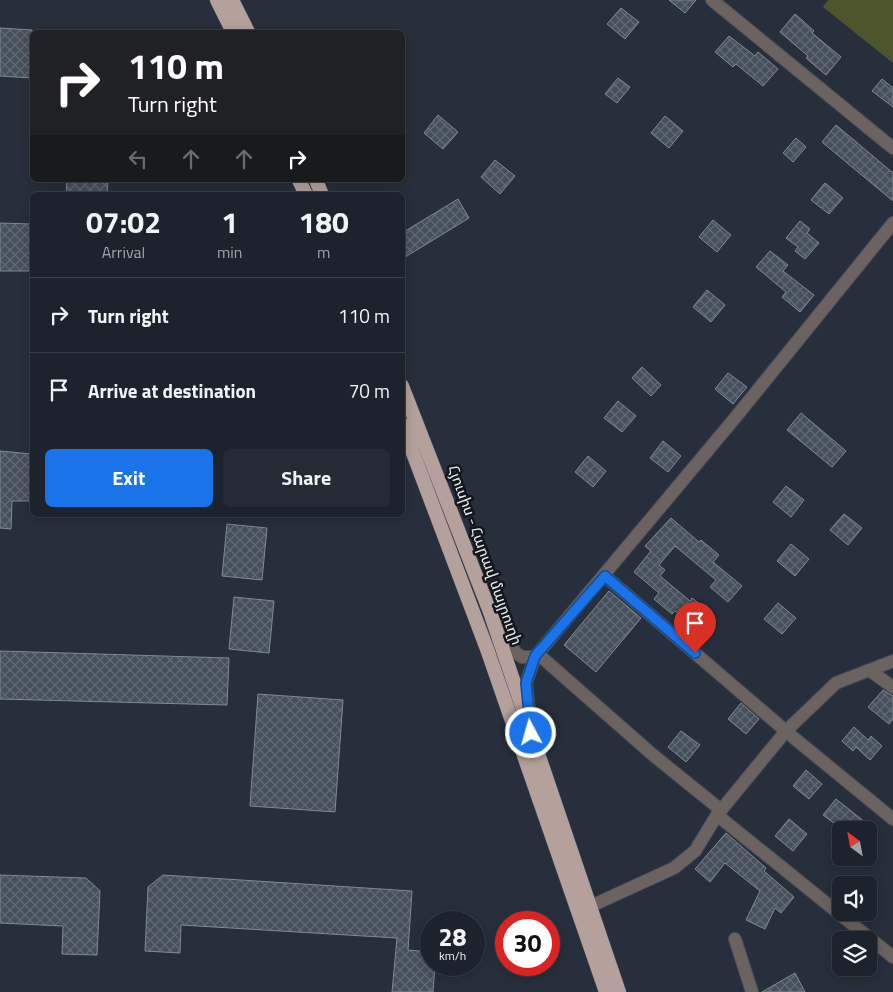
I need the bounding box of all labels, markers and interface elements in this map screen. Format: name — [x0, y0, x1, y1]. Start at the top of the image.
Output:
text: 110 m — [128, 39, 224, 93]
icon: right — [45, 50, 110, 115]
text: Turn right — [128, 87, 217, 121]
icon: left — [124, 145, 152, 173]
icon: ahead — [177, 145, 205, 173]
icon: ahead — [230, 145, 258, 173]
icon: right — [283, 145, 311, 173]
text: 07:02 — [86, 199, 161, 245]
text: 1 — [221, 199, 238, 245]
text: 180 — [299, 199, 349, 245]
text: Arrival — [102, 240, 145, 264]
text: min — [217, 240, 242, 264]
text: m — [317, 240, 330, 264]
icon: right — [45, 301, 73, 329]
text: Turn right — [88, 301, 169, 330]
text: 110 m — [338, 301, 390, 330]
icon: arrive — [45, 376, 73, 404]
text: Arrive at destination — [88, 376, 256, 405]
text: 70 m — [349, 376, 390, 405]
button: Exit — [45, 449, 213, 507]
button: Share — [223, 449, 390, 507]
street label: Հյուսիս - Հարավ մայրուղի — [442, 462, 529, 648]
pin — [674, 602, 716, 653]
icon: arrive — [681, 609, 709, 637]
position arrow — [504, 706, 556, 758]
north arrow — [832, 821, 878, 866]
map controls — [832, 821, 877, 976]
button: sound — [832, 876, 877, 921]
speed limit sign: 30 — [495, 911, 560, 976]
text: 28 — [438, 918, 467, 956]
button: layers — [832, 931, 877, 976]
text: km/h — [439, 946, 466, 965]

